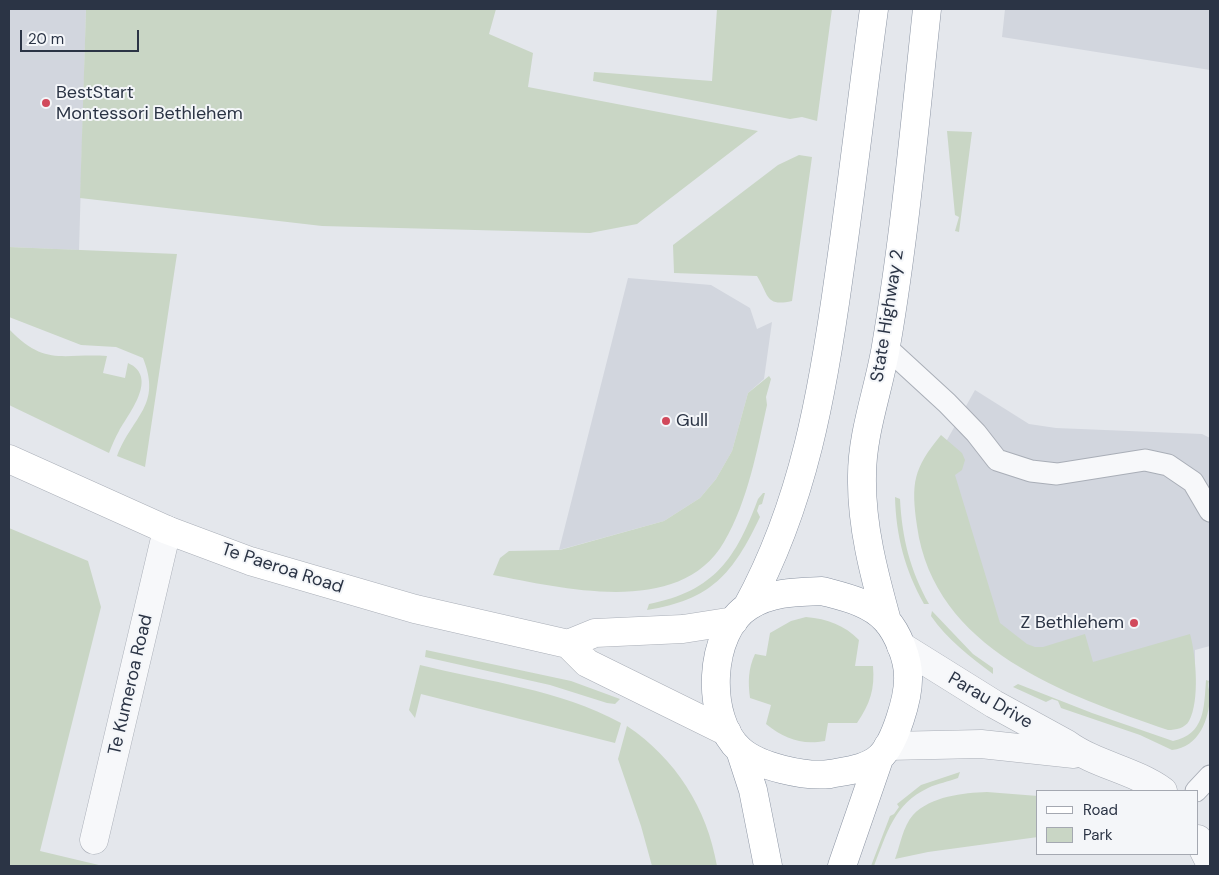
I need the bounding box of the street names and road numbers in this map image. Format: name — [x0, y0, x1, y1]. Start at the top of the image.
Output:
street label: State Highway 2 — [867, 248, 909, 384]
street label: Te Paeroa Road — [218, 539, 346, 599]
street label: Te Kumeroa Road — [104, 613, 158, 757]
street label: Parau Drive — [944, 668, 1036, 734]

